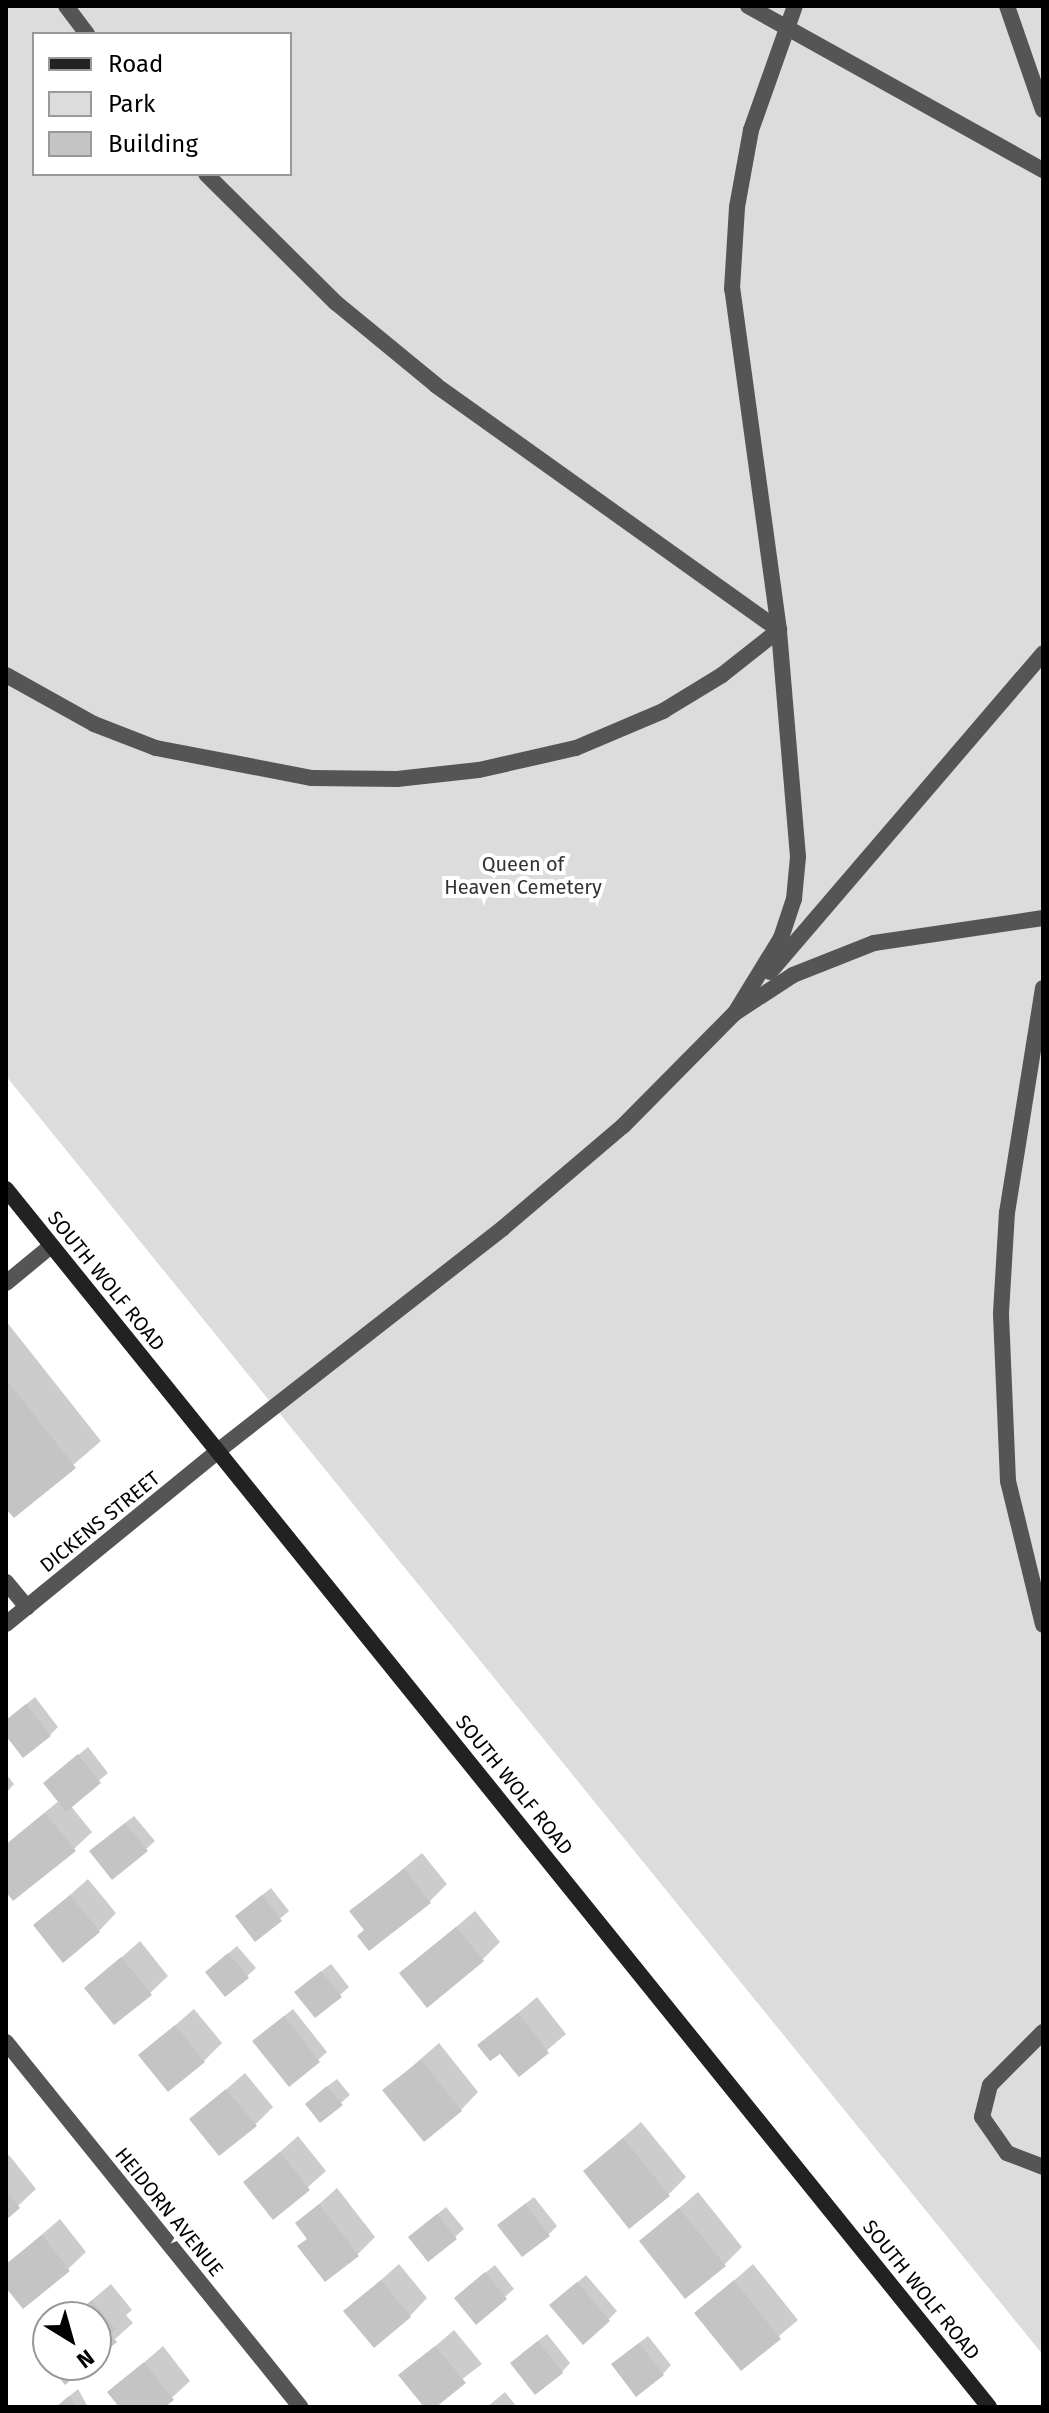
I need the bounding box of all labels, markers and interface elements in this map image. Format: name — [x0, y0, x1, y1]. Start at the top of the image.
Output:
legend — [32, 32, 292, 176]
text: Road — [108, 50, 163, 78]
text: Park — [108, 90, 155, 118]
text: Building — [108, 130, 198, 158]
park label: Queen of Heaven Cemetery — [444, 853, 602, 900]
street label: SOUTH WOLF ROAD — [42, 1206, 170, 1356]
street label: DICKENS STREET — [35, 1466, 165, 1578]
street label: SOUTH WOLF ROAD — [450, 1710, 578, 1860]
street label: HEIDORN AVENUE — [110, 2143, 228, 2281]
street label: SOUTH WOLF ROAD — [857, 2215, 985, 2365]
north arrow — [32, 2301, 112, 2381]
text: N — [72, 2344, 99, 2374]

